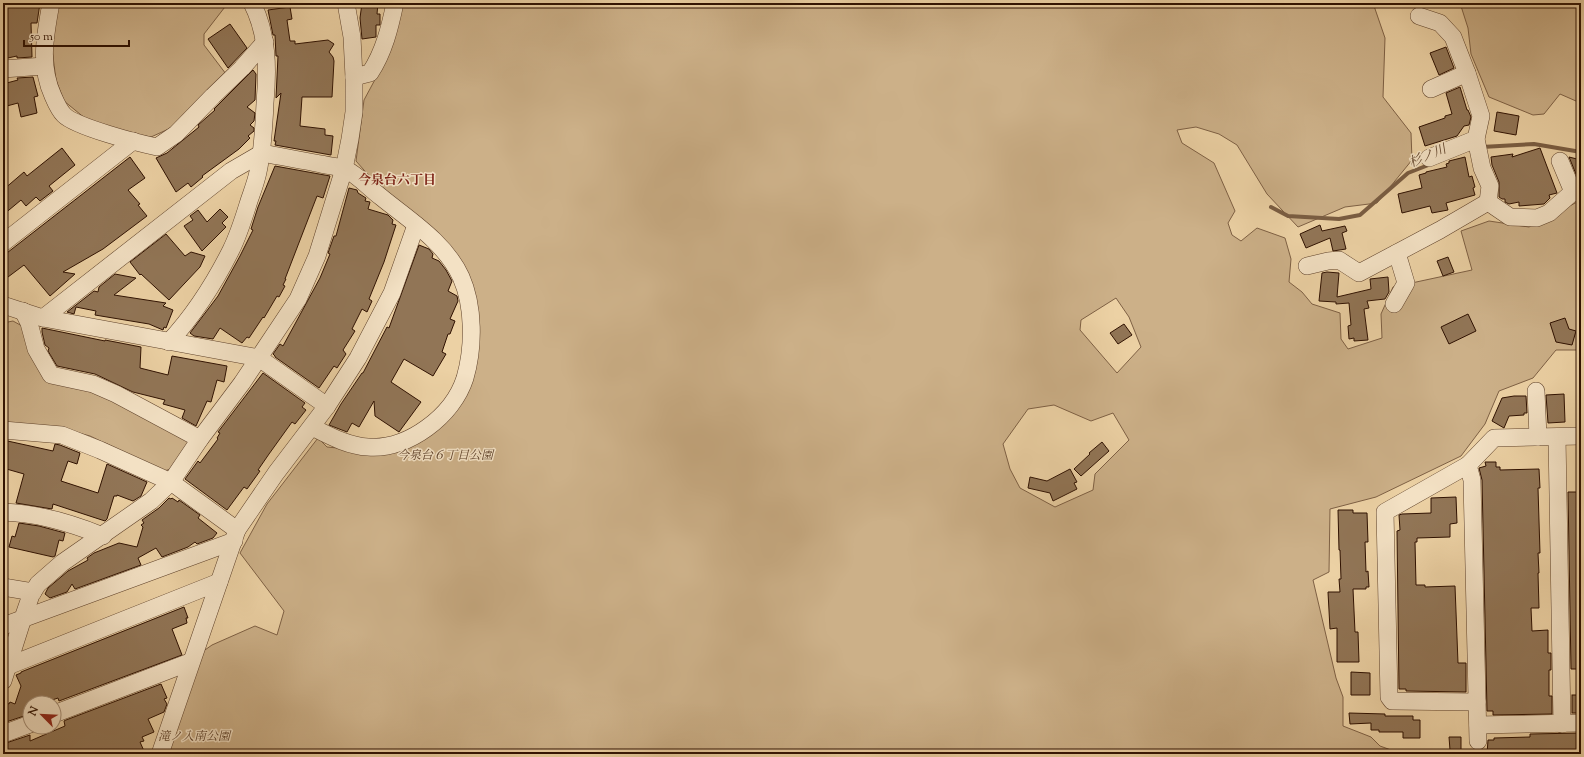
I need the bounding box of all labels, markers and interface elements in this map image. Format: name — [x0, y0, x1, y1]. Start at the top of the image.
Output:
scale bar — [24, 22, 129, 48]
text: 50 m — [29, 28, 53, 46]
water label: 杉ノ川 — [1406, 140, 1451, 173]
district label: 今泉台六丁目 — [358, 172, 436, 190]
park label: 今泉台６丁目公園 — [397, 447, 495, 465]
north arrow — [22, 695, 62, 735]
text: N — [24, 704, 43, 720]
park label: 滝ノ入南公園 — [158, 728, 232, 746]

